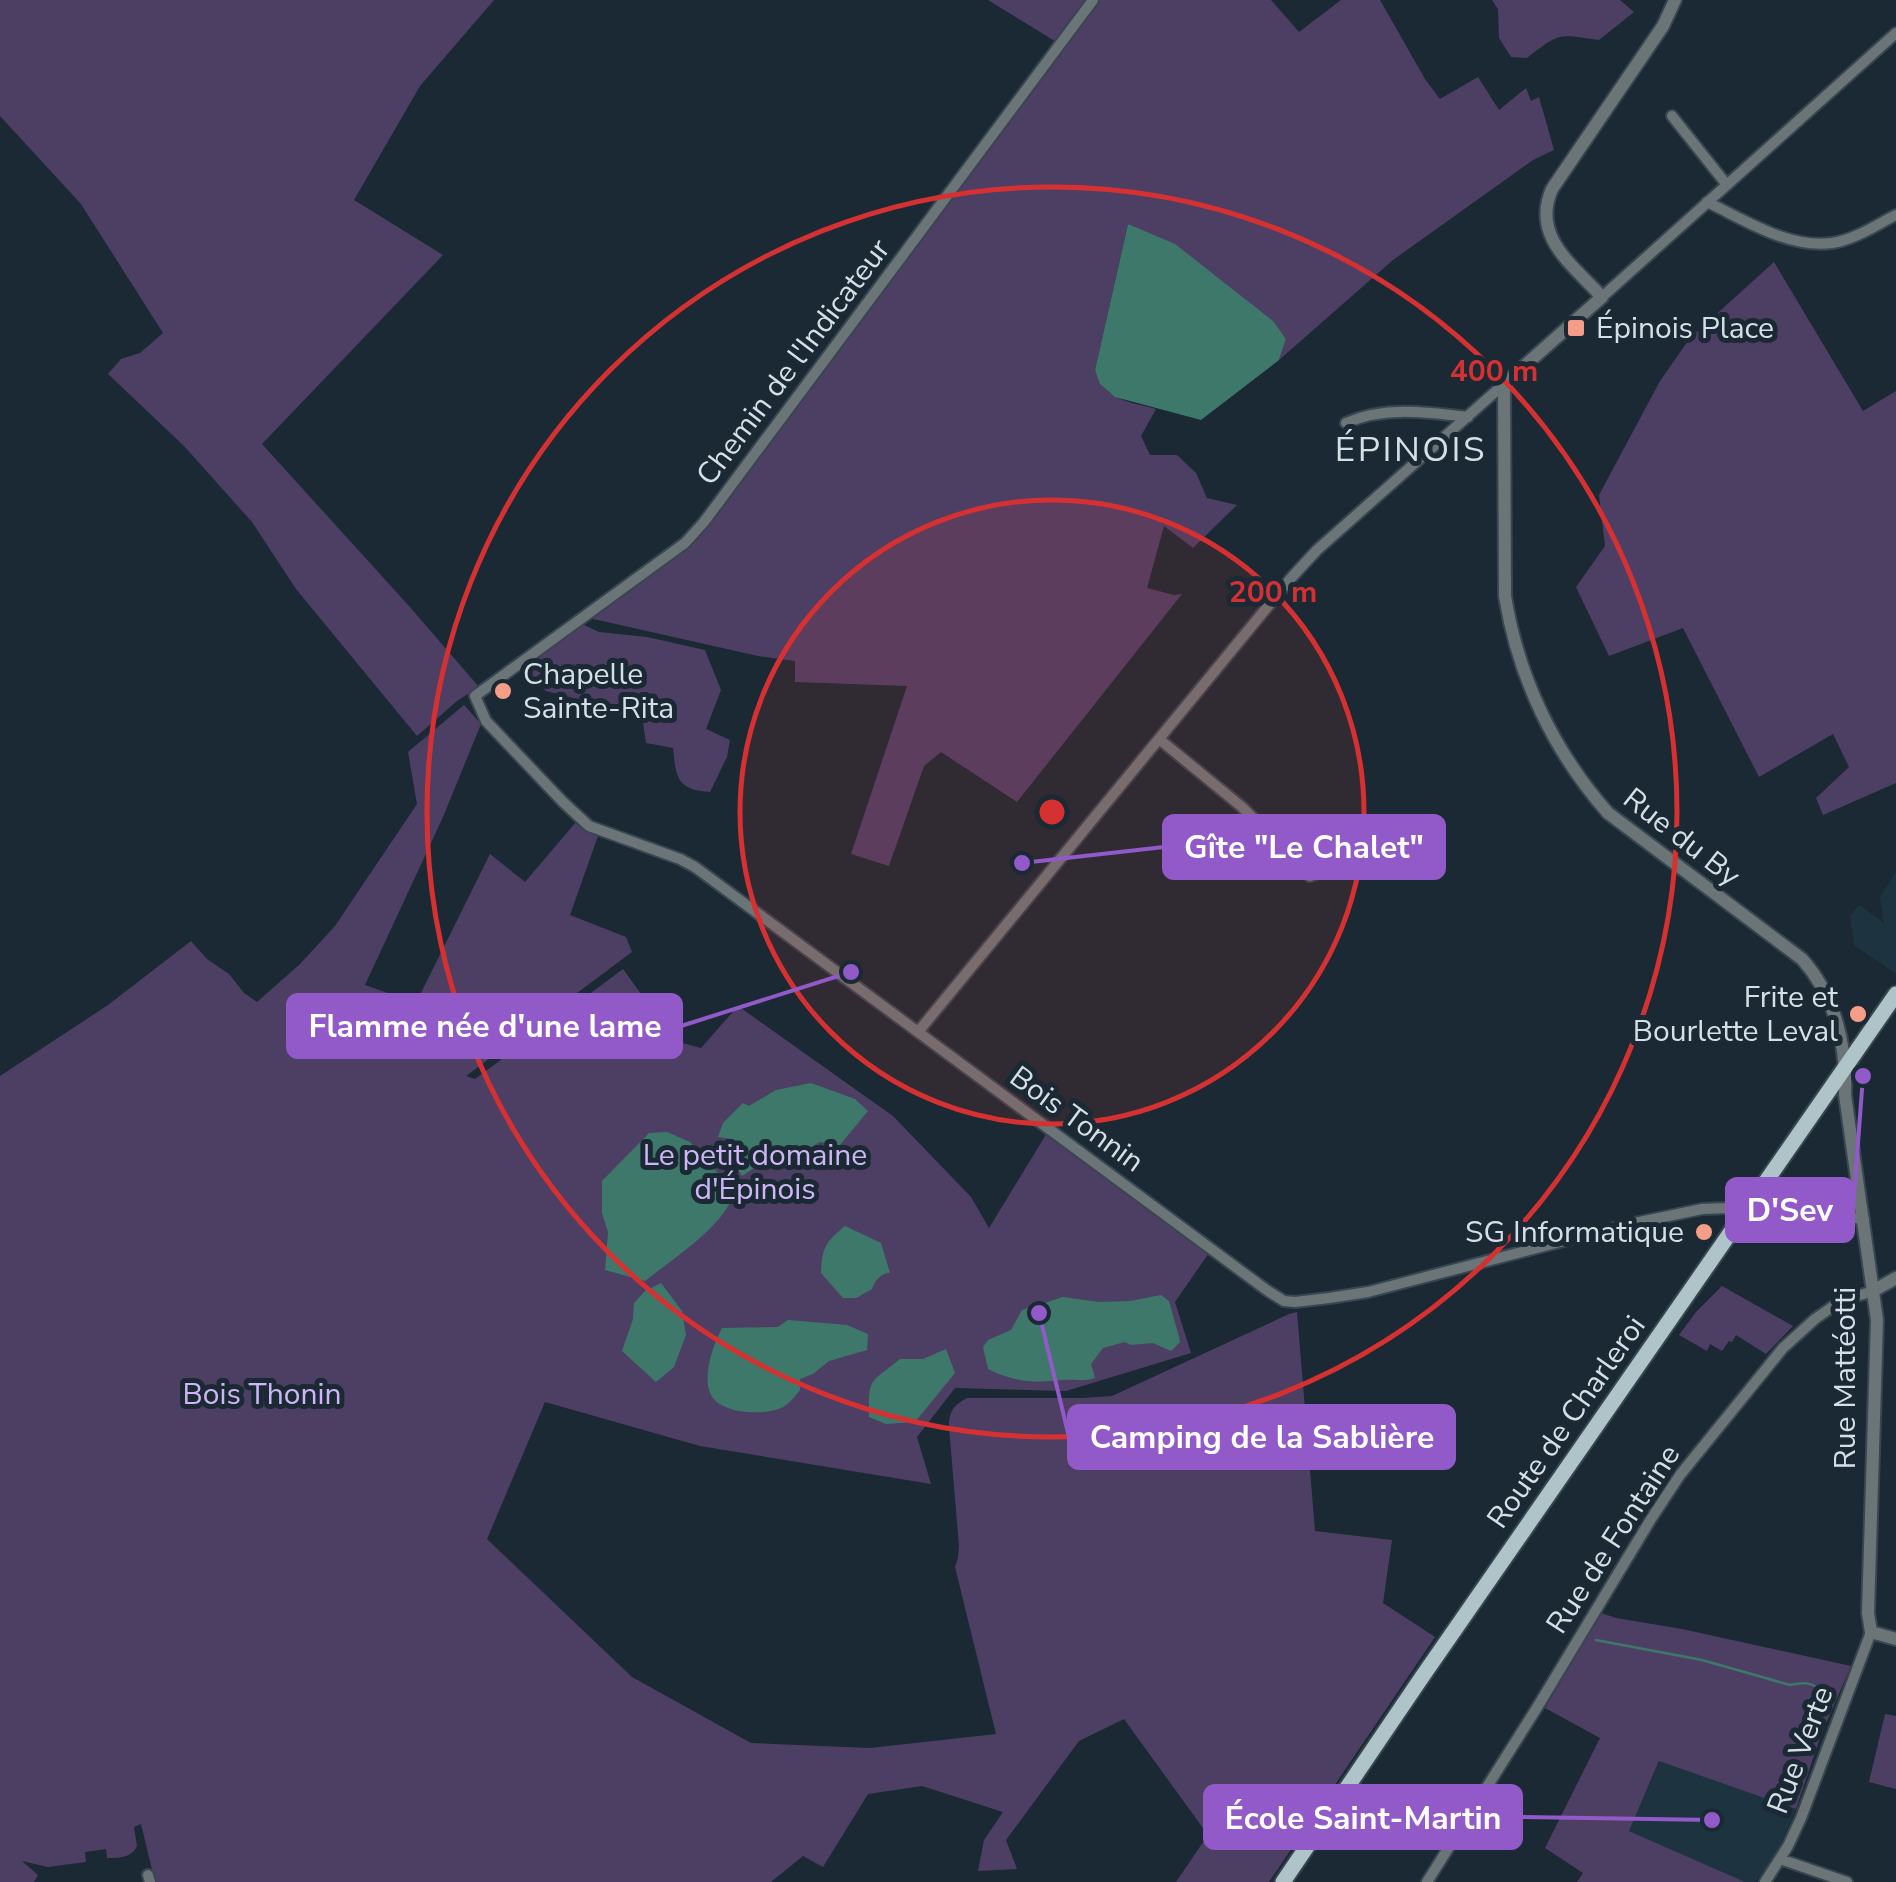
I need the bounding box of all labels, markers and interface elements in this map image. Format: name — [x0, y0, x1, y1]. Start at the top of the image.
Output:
street label: Chemin de l'Indicateur — [687, 230, 900, 494]
place label: Épinois Place — [1596, 308, 1774, 349]
marker: Épinois Place — [1565, 317, 1587, 339]
text: 400 m — [1450, 351, 1538, 392]
district label: ÉPINOIS — [1335, 426, 1487, 473]
text: 200 m — [1229, 572, 1317, 613]
place label: Chapelle Sainte-Rita — [523, 654, 674, 729]
marker: Chapelle Sainte-Rita — [492, 680, 514, 702]
street label: Rue du By — [1615, 779, 1749, 896]
centre of rings — [1034, 794, 1070, 830]
callout: Gîte "Le Chalet" — [1164, 816, 1444, 878]
text: Gîte "Le Chalet" — [1184, 826, 1424, 869]
place label: Frite et Bourlette Leval — [1633, 977, 1838, 1052]
callout: Flamme née d'une lame — [288, 995, 681, 1057]
marker: Frite et Bourlette Leval — [1847, 1003, 1869, 1025]
text: Flamme née d'une lame — [308, 1005, 662, 1048]
street label: Bois Tonnin — [1001, 1057, 1152, 1182]
park label: Le petit domaine d'Épinois — [643, 1135, 867, 1210]
callout: D'Sev — [1727, 1179, 1853, 1241]
text: D'Sev — [1747, 1189, 1834, 1232]
place label: SG Informatique — [1465, 1212, 1684, 1253]
marker: SG Informatique — [1693, 1221, 1715, 1243]
street label: Rue Mattéotti — [1825, 1287, 1866, 1469]
street label: Route de Charleroi — [1478, 1308, 1655, 1537]
park label: Bois Thonin — [183, 1374, 341, 1415]
callout: Camping de la Sablière — [1069, 1406, 1454, 1468]
text: Camping de la Sablière — [1090, 1416, 1434, 1459]
street label: Rue de Fontaine — [1537, 1437, 1690, 1642]
street label: Rue Verte — [1757, 1681, 1843, 1820]
callout: École Saint-Martin — [1205, 1786, 1521, 1848]
text: École Saint-Martin — [1225, 1797, 1501, 1840]

